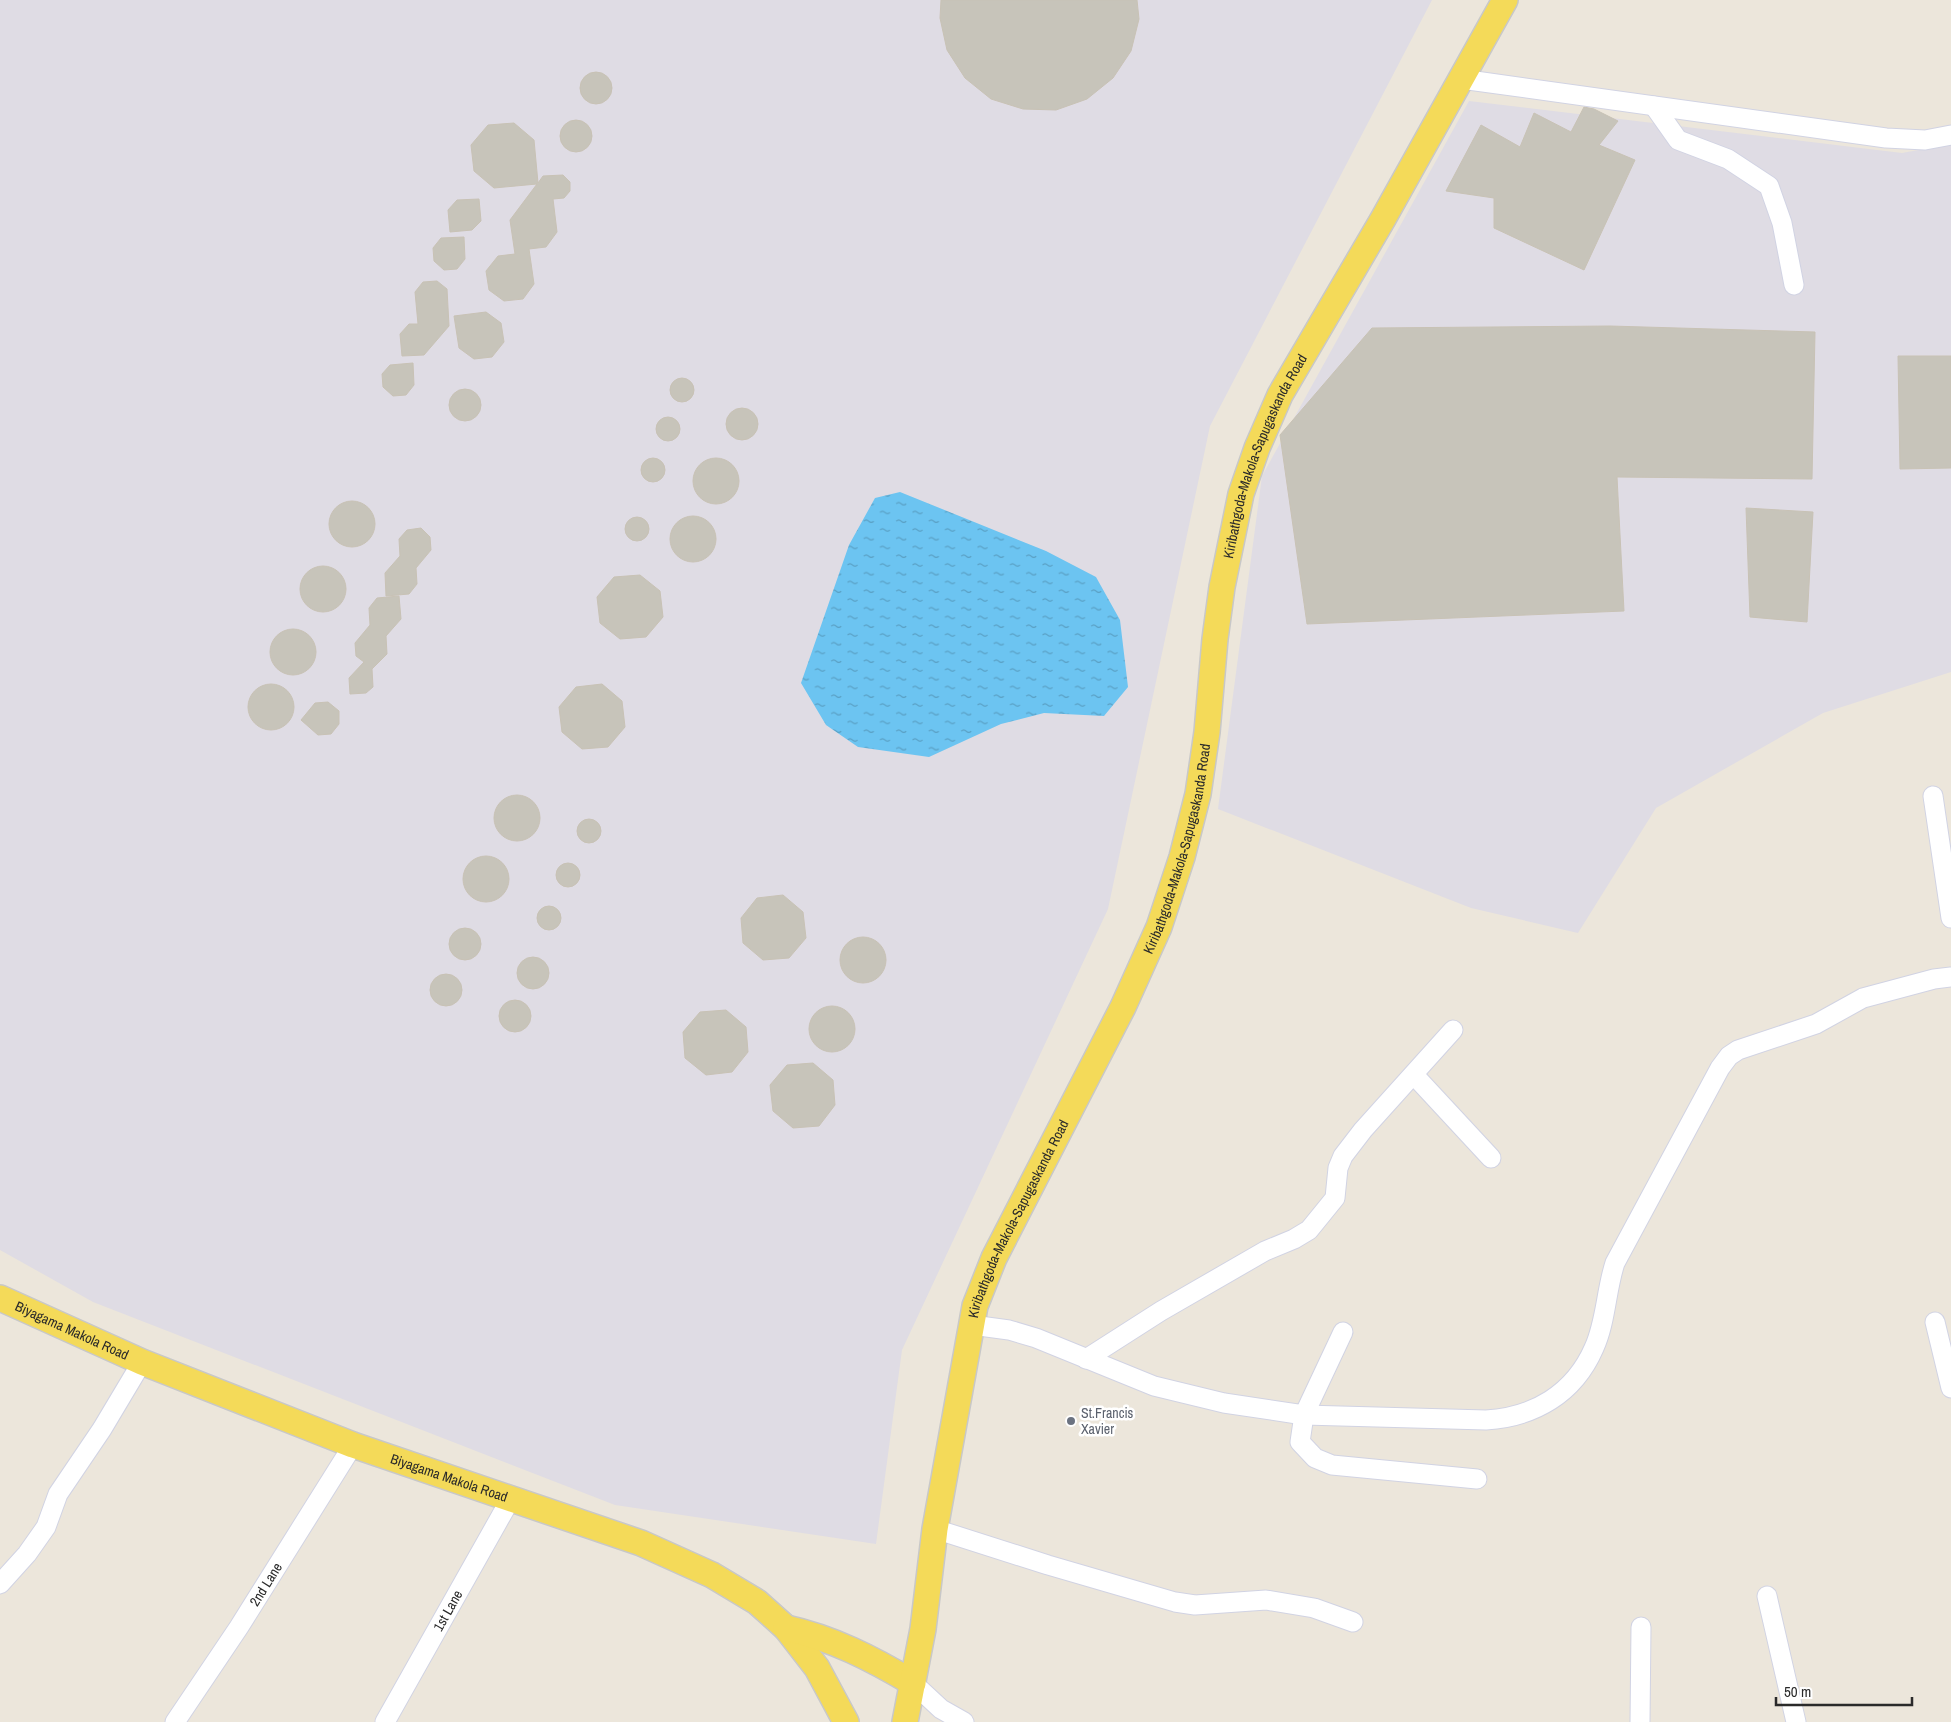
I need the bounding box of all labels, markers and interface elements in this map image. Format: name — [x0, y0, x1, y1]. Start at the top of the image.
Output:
street label: Kiribathgoda-Makola-Sapugaskanda Road — [1219, 351, 1311, 560]
street label: Kiribathgoda-Makola-Sapugaskanda Road — [1139, 743, 1214, 957]
street label: Kiribathgoda-Makola-Sapugaskanda Road — [964, 1117, 1073, 1319]
street label: Biyagama Makola Road — [12, 1297, 132, 1364]
place label: St.Francis Xavier — [1081, 1404, 1134, 1438]
marker: St.Francis Xavier — [1065, 1415, 1077, 1427]
street label: Biyagama Makola Road — [388, 1449, 510, 1506]
street label: 2nd Lane — [245, 1559, 286, 1609]
street label: 1st Lane — [429, 1587, 466, 1634]
scale bar — [1776, 1674, 1912, 1706]
text: 50 m — [1784, 1681, 1811, 1702]

